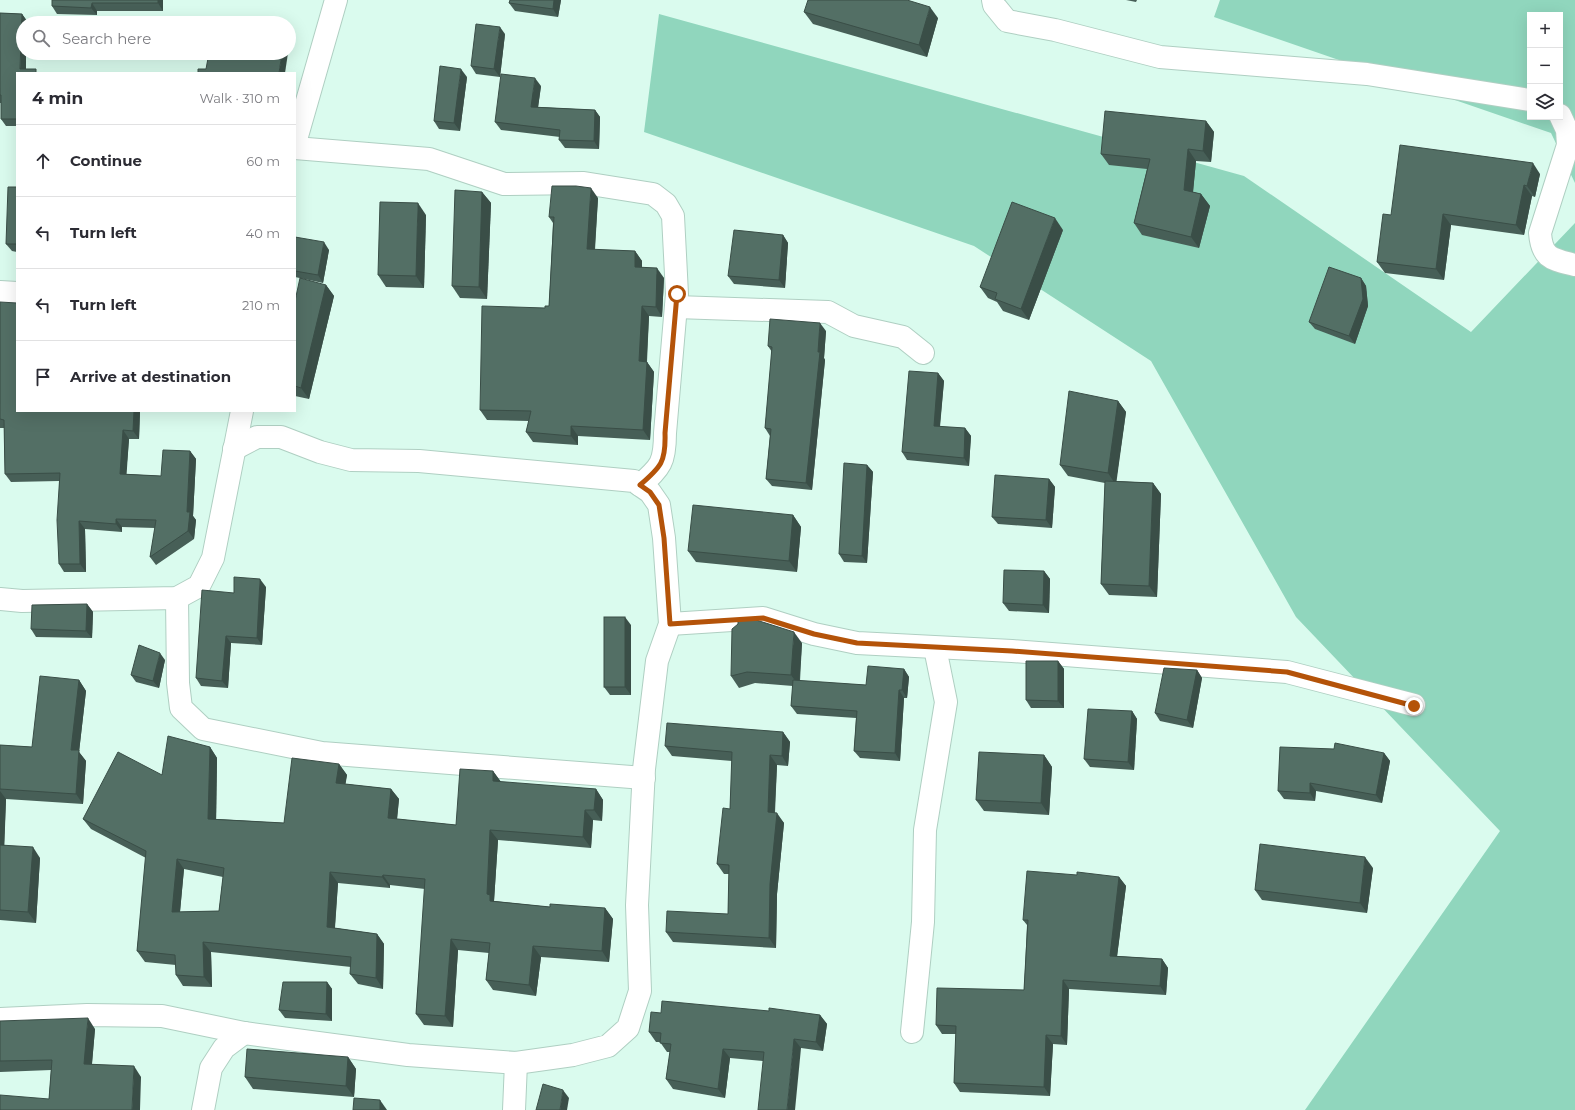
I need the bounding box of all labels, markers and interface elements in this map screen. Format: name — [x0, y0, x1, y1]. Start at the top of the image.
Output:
map controls — [1527, 12, 1563, 120]
button: + — [1527, 12, 1563, 48]
search box — [16, 16, 296, 60]
icon: search — [30, 27, 52, 49]
text: Search here — [62, 29, 151, 48]
button: − — [1527, 48, 1563, 84]
button: layers — [1527, 84, 1563, 120]
text: 4 min — [32, 88, 83, 108]
text: Walk · 310 m — [199, 90, 280, 106]
icon: ahead — [32, 150, 54, 172]
text: Continue — [70, 151, 142, 170]
text: 60 m — [246, 153, 280, 169]
icon: left — [32, 222, 54, 244]
text: Turn left — [70, 223, 137, 242]
text: 40 m — [246, 225, 280, 241]
route start — [668, 285, 686, 303]
icon: left — [32, 294, 54, 316]
text: Turn left — [70, 295, 137, 314]
text: 210 m — [242, 297, 280, 313]
icon: arrive — [32, 366, 54, 388]
text: Arrive at destination — [70, 367, 231, 386]
route end — [1405, 697, 1423, 715]

